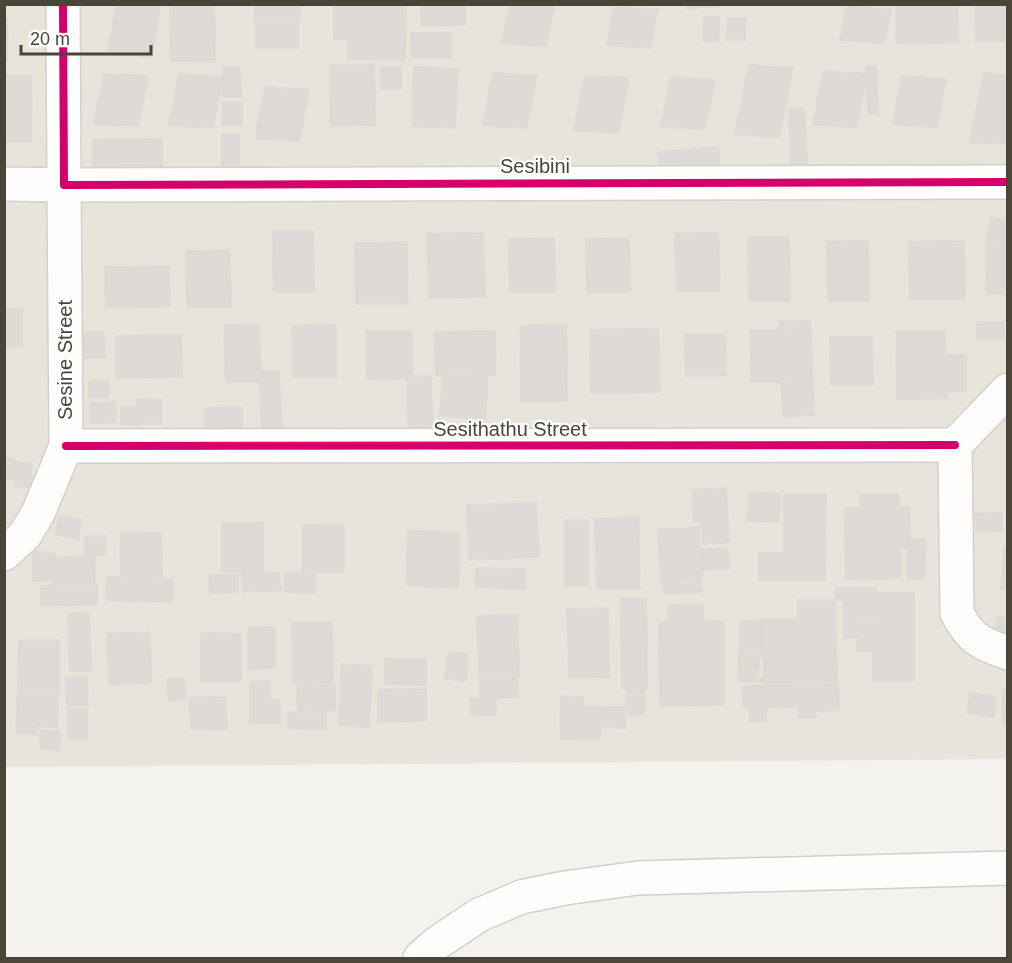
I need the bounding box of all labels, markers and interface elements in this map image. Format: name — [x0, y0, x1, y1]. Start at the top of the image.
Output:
scale bar — [21, 18, 152, 56]
text: 20 m — [30, 29, 70, 49]
street label: Sesibini — [500, 155, 570, 177]
street label: Sesine Street — [54, 300, 76, 420]
street label: Sesithathu Street — [433, 418, 587, 440]

